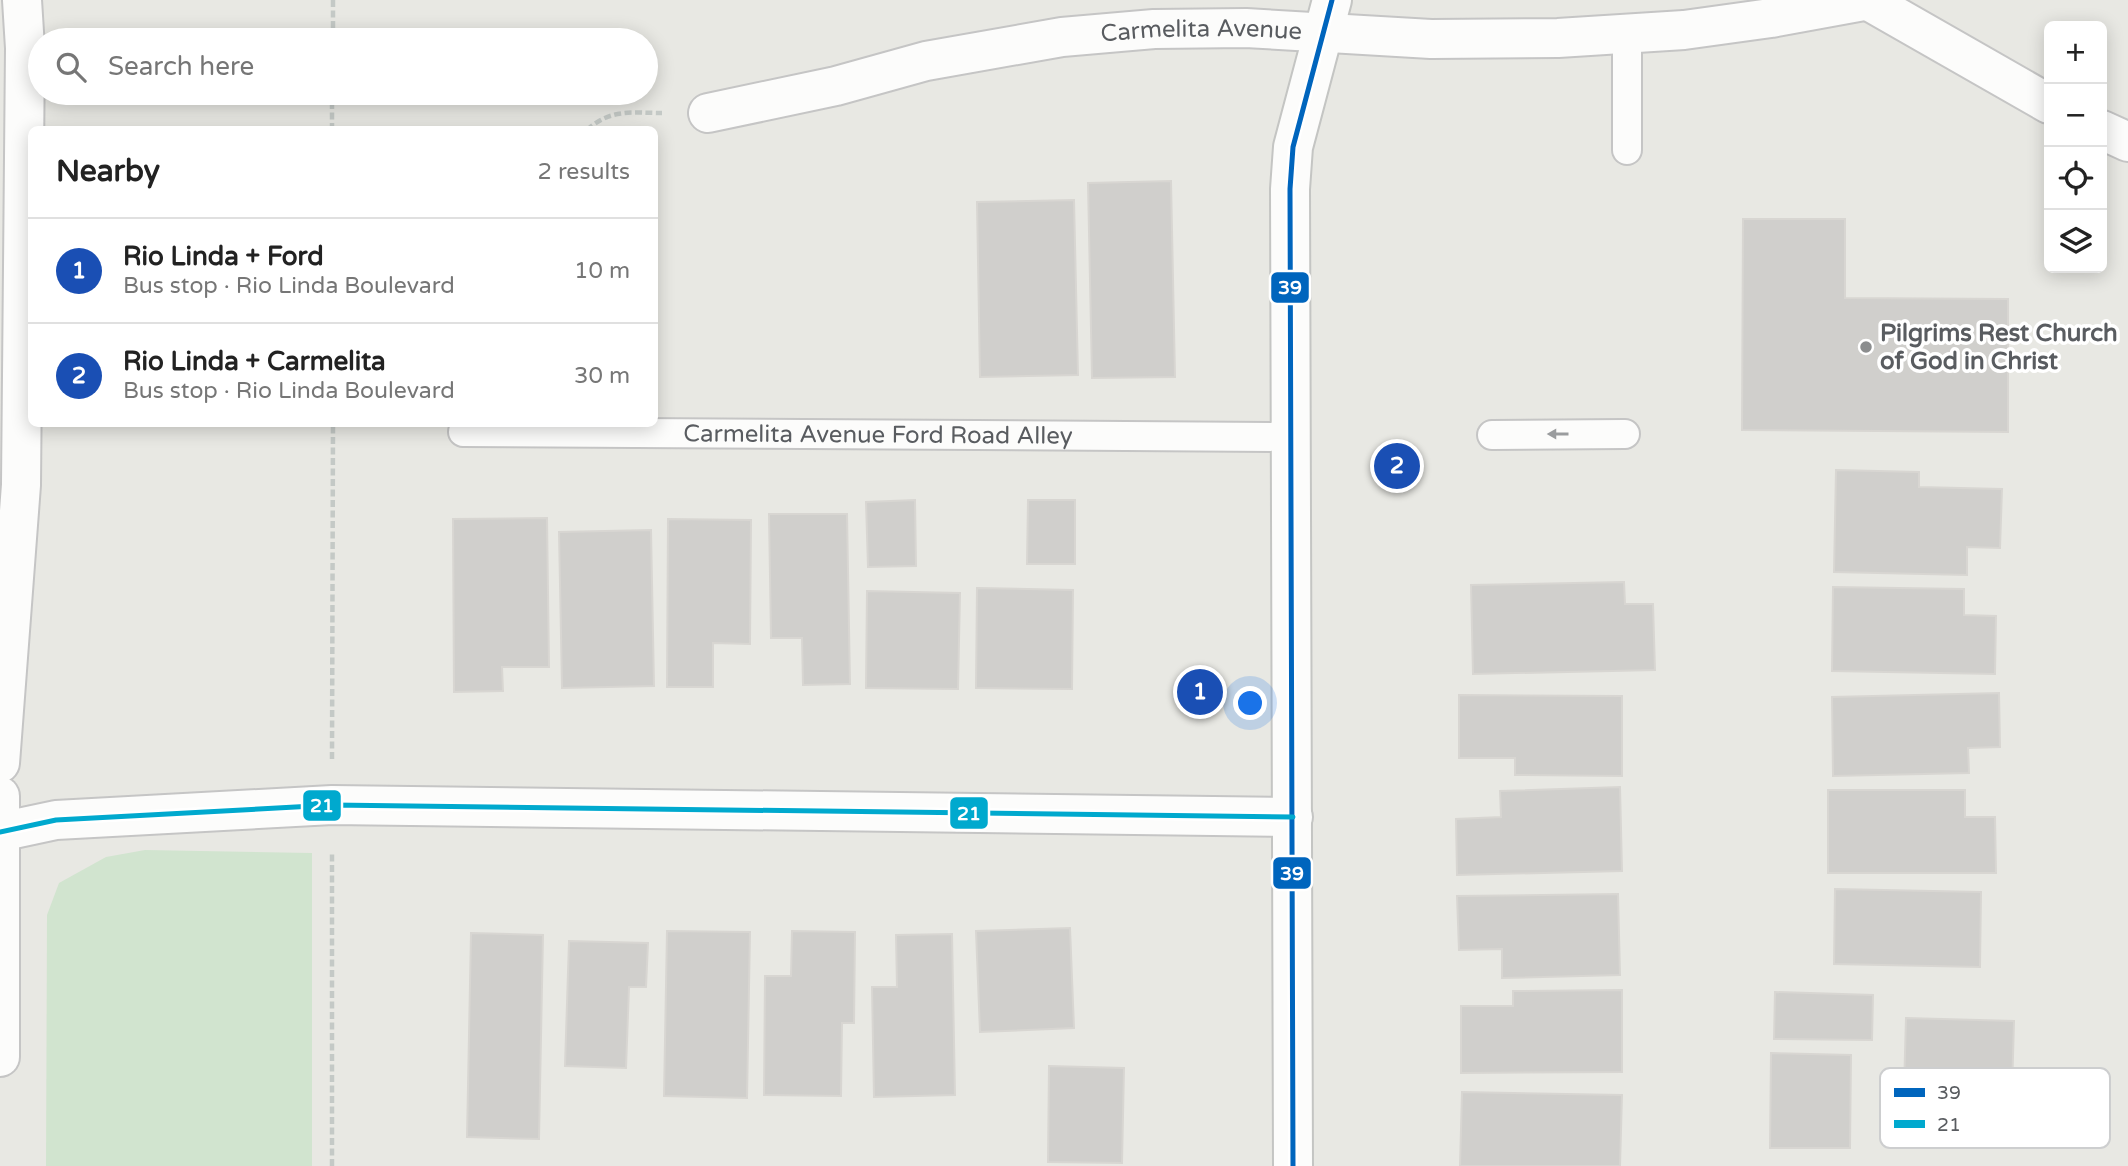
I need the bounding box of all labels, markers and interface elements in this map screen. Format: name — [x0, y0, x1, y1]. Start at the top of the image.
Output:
street label: Carmelita Avenue — [1099, 14, 1303, 49]
map controls — [2044, 21, 2107, 273]
button: + — [2044, 21, 2107, 84]
search box — [28, 28, 658, 105]
icon: search — [52, 48, 90, 86]
text: Search here — [108, 51, 254, 82]
button: − — [2044, 84, 2107, 147]
button: locate — [2044, 147, 2107, 210]
text: Nearby — [56, 153, 160, 190]
text: 2 results — [537, 158, 630, 186]
button: layers — [2044, 210, 2107, 273]
text: Rio Linda + Ford — [123, 241, 324, 272]
text: 1 — [72, 257, 86, 285]
text: 10 m — [574, 257, 630, 285]
line badge: 39 — [1270, 271, 1310, 304]
text: Bus stop · Rio Linda Boulevard — [123, 272, 455, 300]
text: 39 — [1278, 277, 1302, 299]
place label: Pilgrims Rest Church of God in Christ — [1880, 319, 2118, 376]
marker: Pilgrims Rest Church of God in Christ — [1858, 339, 1874, 355]
text: Rio Linda + Carmelita — [123, 346, 386, 377]
text: 2 — [72, 362, 86, 390]
text: 30 m — [574, 362, 630, 390]
text: Bus stop · Rio Linda Boulevard — [123, 377, 455, 405]
street label: Carmelita Avenue Ford Road Alley — [683, 419, 1073, 451]
one-way arrow — [1547, 428, 1569, 440]
pin: 2 — [1374, 440, 1420, 492]
pin: 1 — [1177, 666, 1223, 718]
your location — [1233, 686, 1267, 720]
line badge: 21 — [302, 789, 342, 822]
text: 21 — [310, 795, 334, 817]
line badge: 21 — [949, 796, 989, 830]
text: 21 — [957, 803, 981, 825]
line badge: 39 — [1272, 856, 1312, 890]
text: 39 — [1280, 863, 1304, 885]
legend — [1880, 1068, 2110, 1148]
text: 39 — [1937, 1082, 1961, 1104]
text: 21 — [1937, 1114, 1961, 1136]

